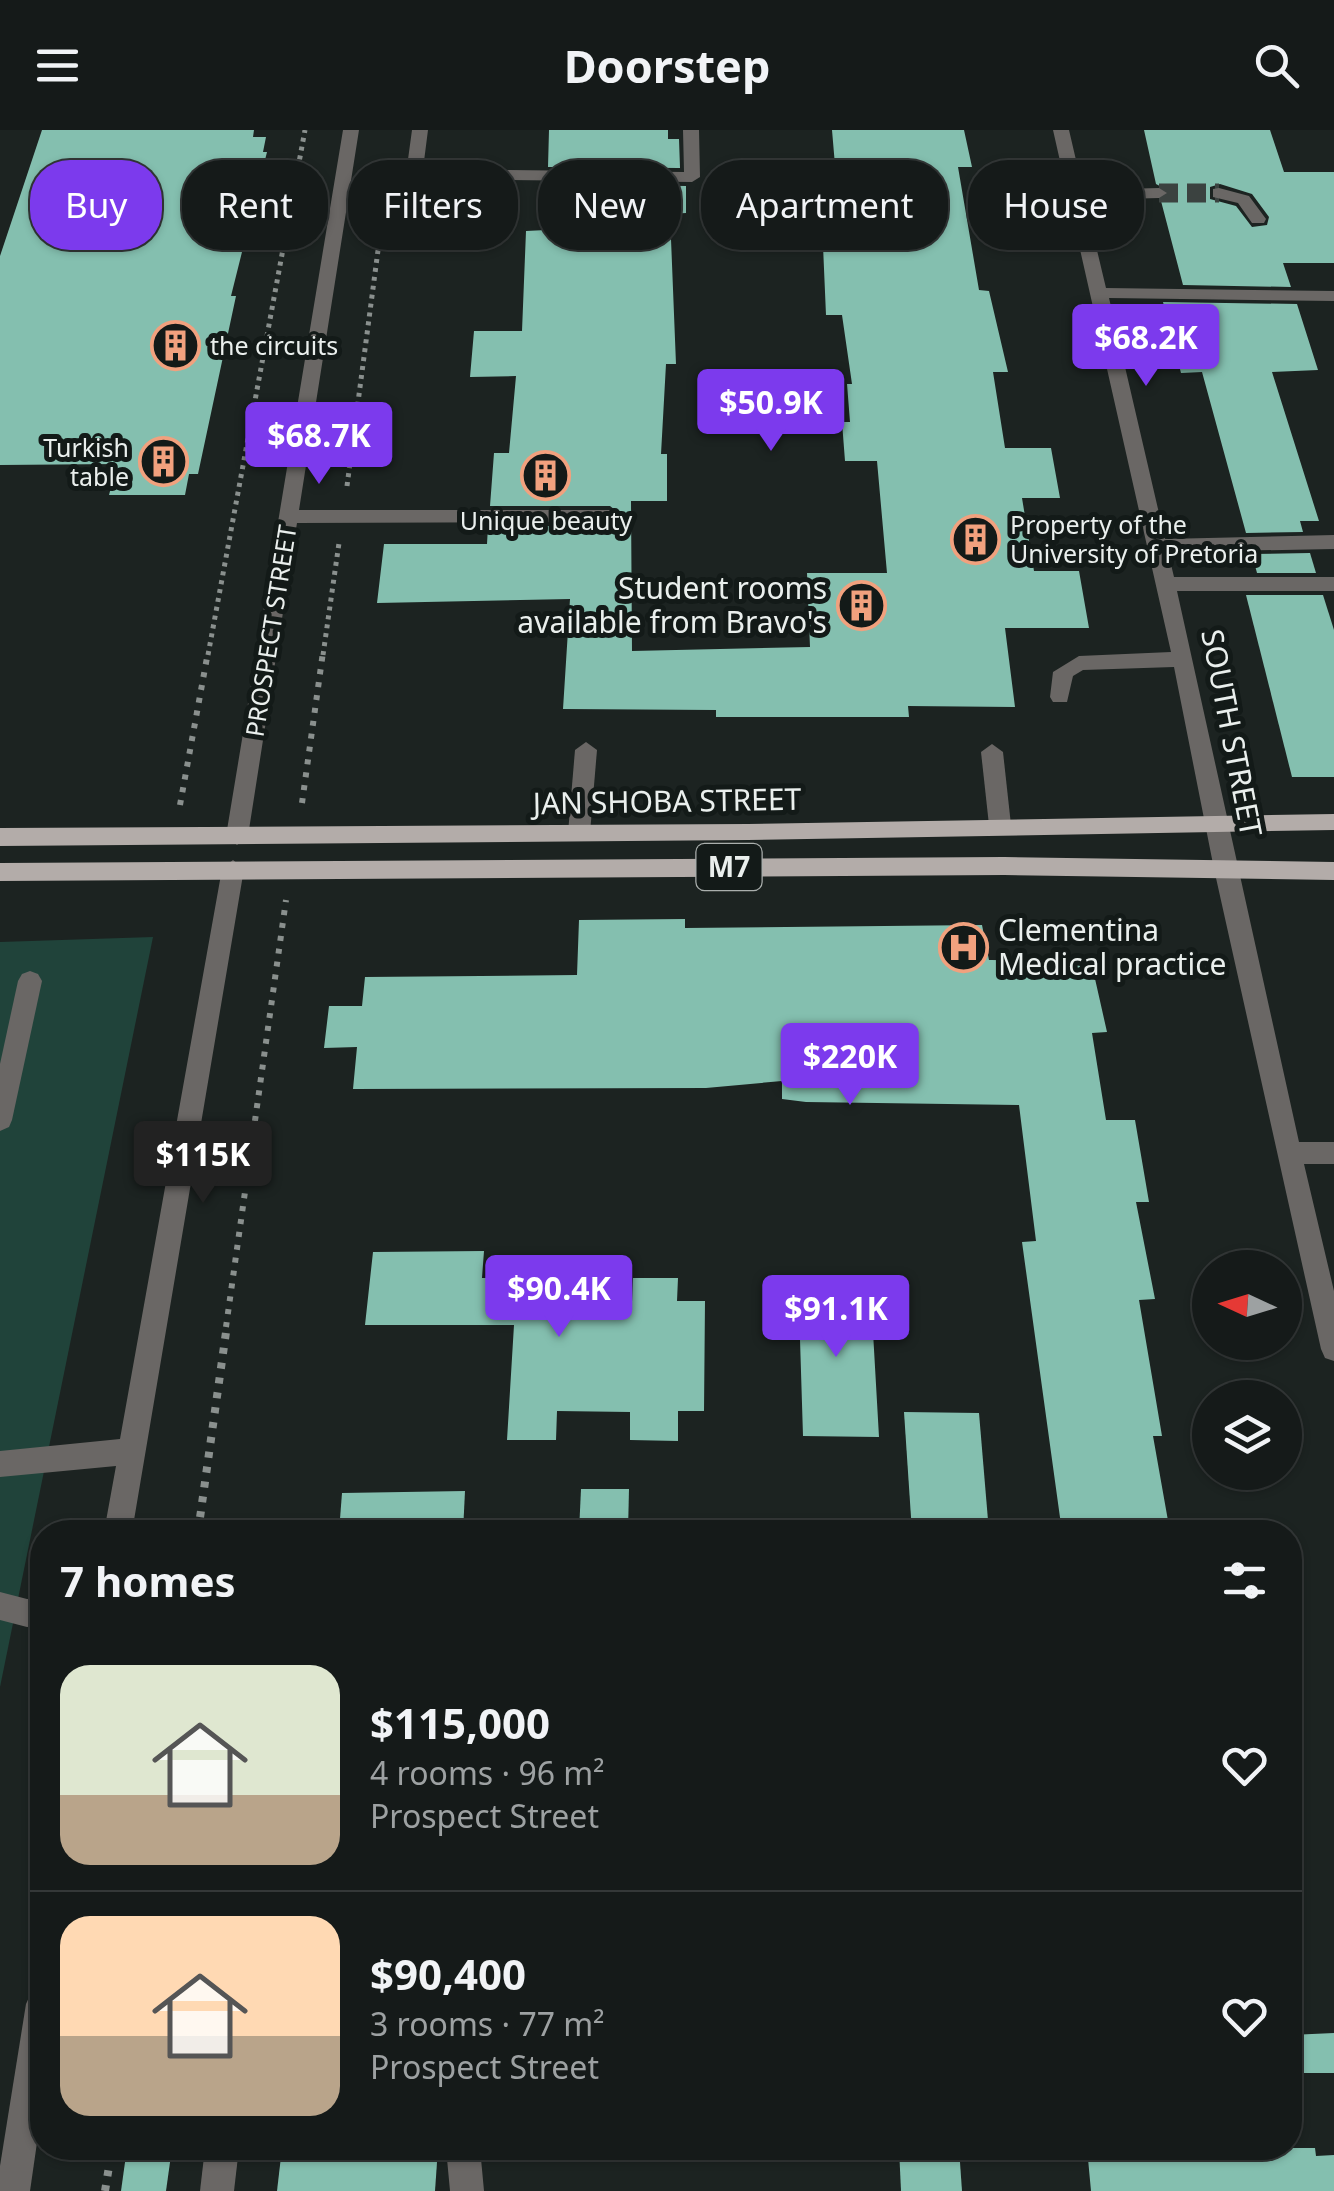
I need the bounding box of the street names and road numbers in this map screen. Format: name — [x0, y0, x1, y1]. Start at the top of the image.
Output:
street label: PROSPECT STREET — [236, 522, 304, 739]
street label: SOUTH STREET — [1192, 626, 1273, 840]
street label: JAN SHOBA STREET — [529, 778, 802, 823]
road number: M7 — [696, 844, 762, 890]

